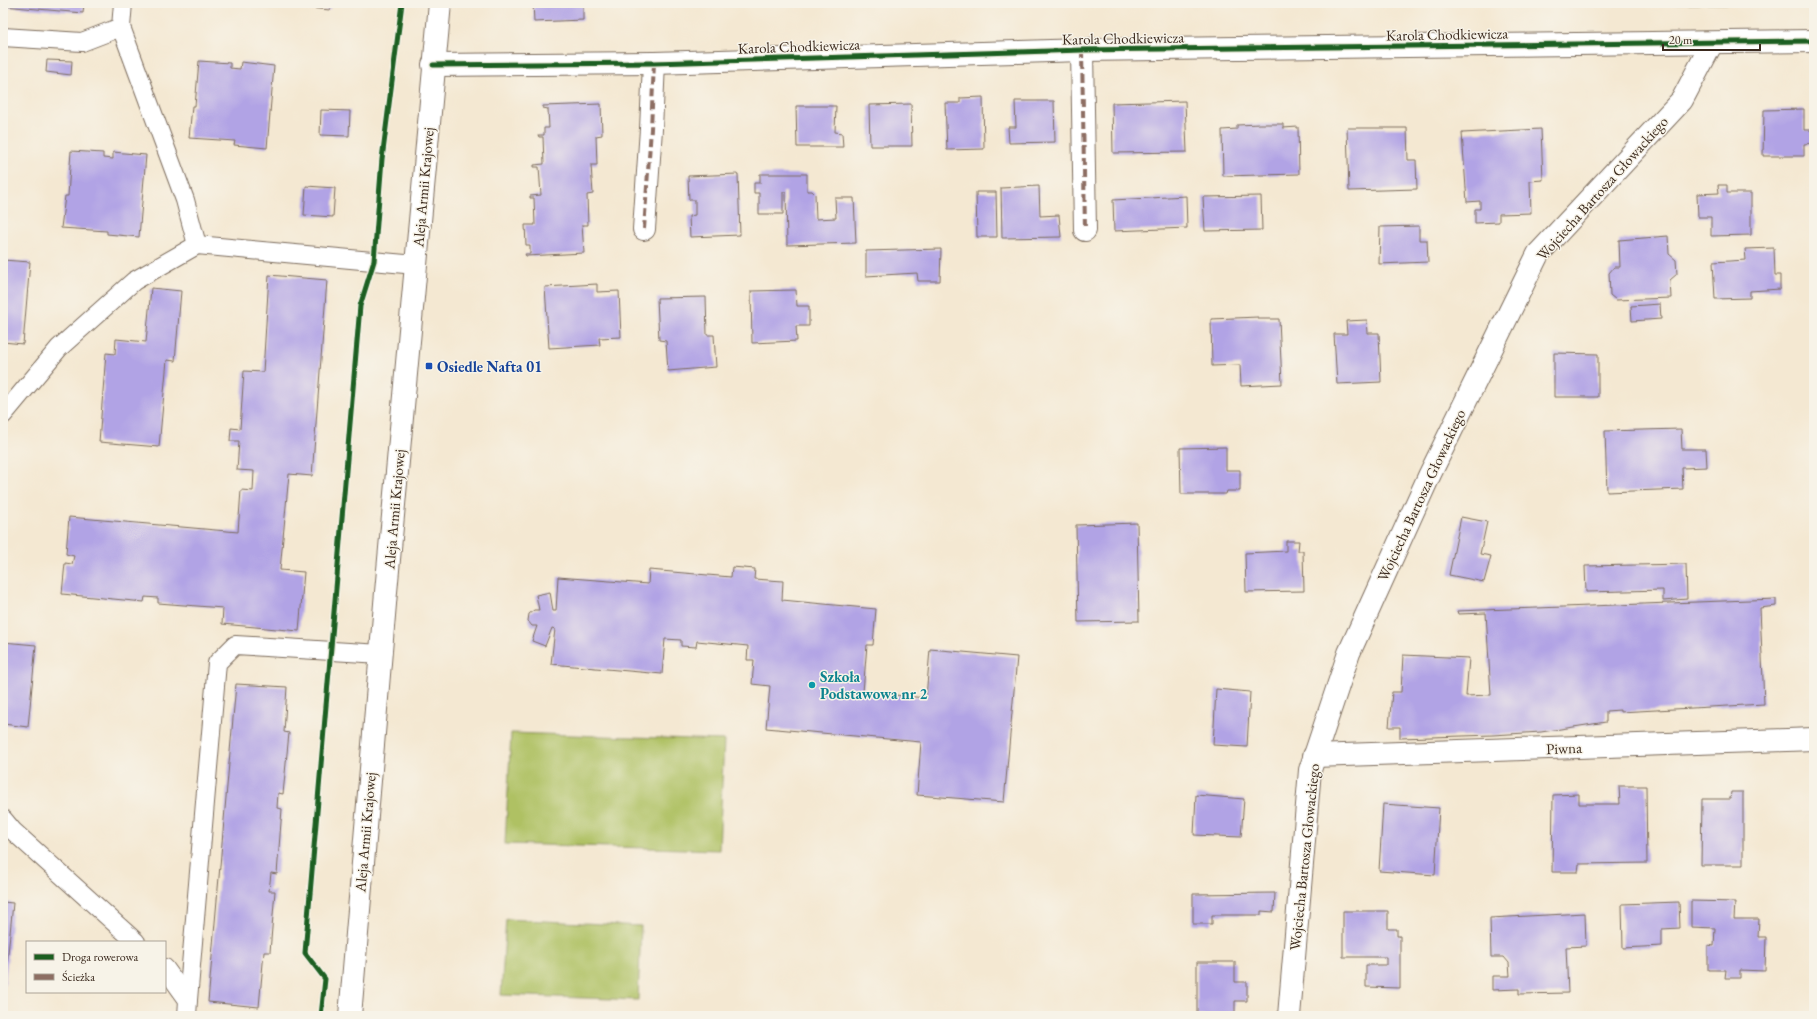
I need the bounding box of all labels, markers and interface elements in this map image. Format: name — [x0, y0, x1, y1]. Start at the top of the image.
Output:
street label: Karola Chodkiewicza — [1386, 23, 1508, 45]
scale bar — [1663, 26, 1760, 52]
street label: Karola Chodkiewicza — [1062, 27, 1184, 49]
text: 20 m — [1669, 32, 1693, 48]
street label: Karola Chodkiewicza — [738, 34, 860, 58]
street label: Wojciecha Bartosza Głowackiego — [1532, 112, 1672, 264]
street label: Aleja Armii Krajowej — [408, 126, 438, 249]
place label: Osiedle Nafta 01 — [437, 357, 542, 376]
marker: Osiedle Nafta 01 — [424, 361, 434, 371]
street label: Wojciecha Bartosza Głowackiego — [1373, 406, 1469, 584]
street label: Aleja Armii Krajowej — [379, 448, 409, 571]
place label: Szkoła Podstawowa nr 2 — [820, 667, 927, 703]
marker: Szkoła Podstawowa nr 2 — [807, 680, 817, 690]
street label: Piwna — [1546, 738, 1582, 758]
street label: Wojciecha Bartosza Głowackiego — [1285, 763, 1323, 951]
street label: Aleja Armii Krajowej — [350, 771, 380, 894]
legend — [26, 941, 166, 993]
text: Droga rowerowa — [62, 949, 139, 965]
text: Ścieżka — [62, 969, 95, 985]

